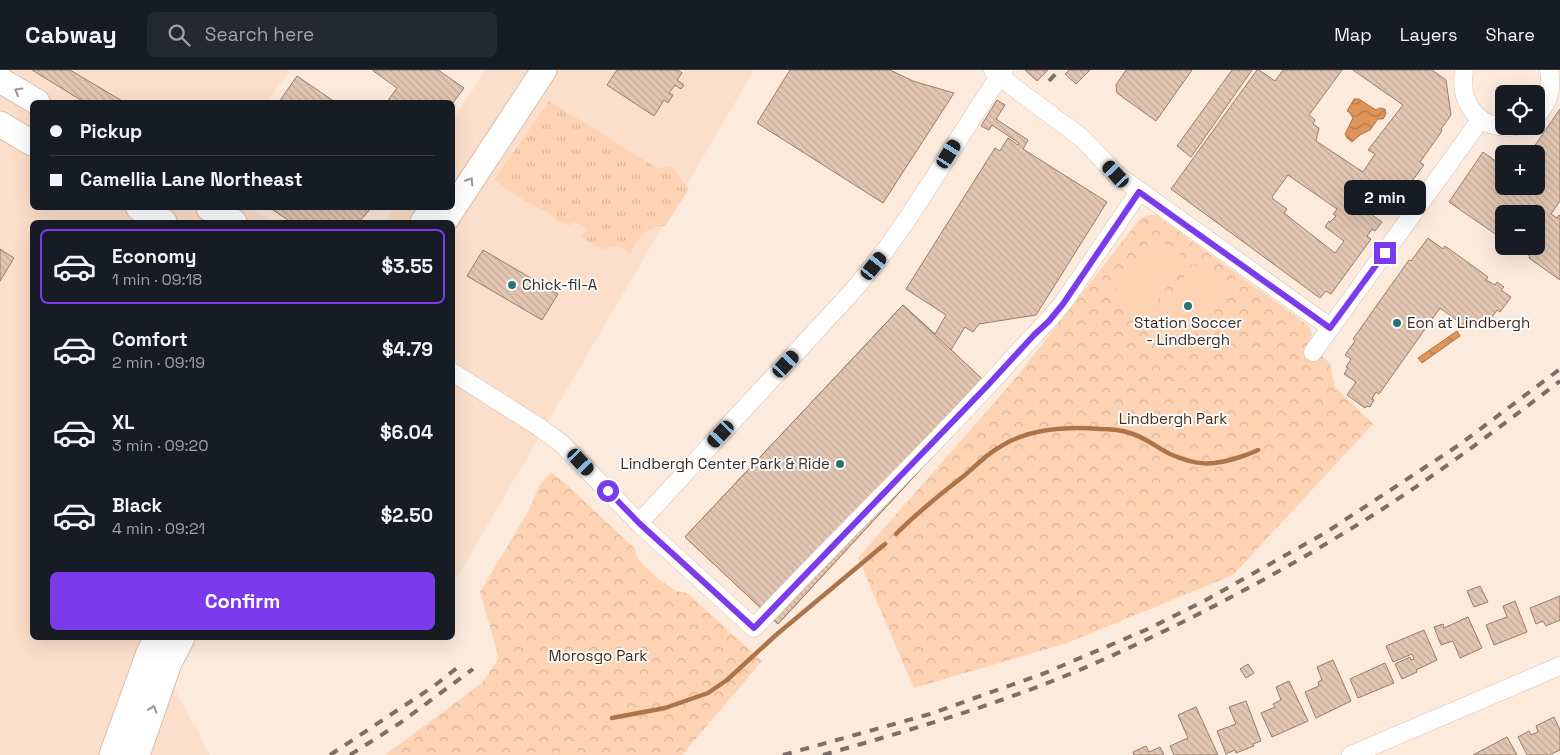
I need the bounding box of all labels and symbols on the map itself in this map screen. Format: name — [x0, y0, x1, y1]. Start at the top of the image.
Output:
one-way arrow — [15, 88, 24, 98]
car — [934, 137, 963, 171]
car — [1100, 158, 1131, 190]
one-way arrow — [464, 178, 474, 187]
callout: 2 min — [1344, 180, 1426, 216]
route end — [1374, 242, 1396, 264]
car — [858, 250, 889, 282]
place label: Chick-fil-A — [522, 275, 598, 294]
marker: Chick-fil-A — [506, 279, 518, 291]
marker: Station Soccer - Lindbergh — [1182, 300, 1194, 312]
place label: Station Soccer - Lindbergh — [1134, 313, 1242, 349]
place label: Eon at Lindbergh — [1407, 313, 1530, 332]
marker: Eon at Lindbergh — [1391, 317, 1403, 329]
car — [770, 348, 801, 380]
park label: Lindbergh Park — [1119, 409, 1227, 428]
car — [705, 418, 736, 450]
car — [565, 446, 596, 478]
place label: Lindbergh Center Park & Ride — [621, 454, 830, 473]
marker: Lindbergh Center Park & Ride — [834, 458, 846, 470]
route start — [597, 480, 619, 502]
park label: Morosgo Park — [549, 646, 647, 665]
one-way arrow — [147, 705, 157, 714]

